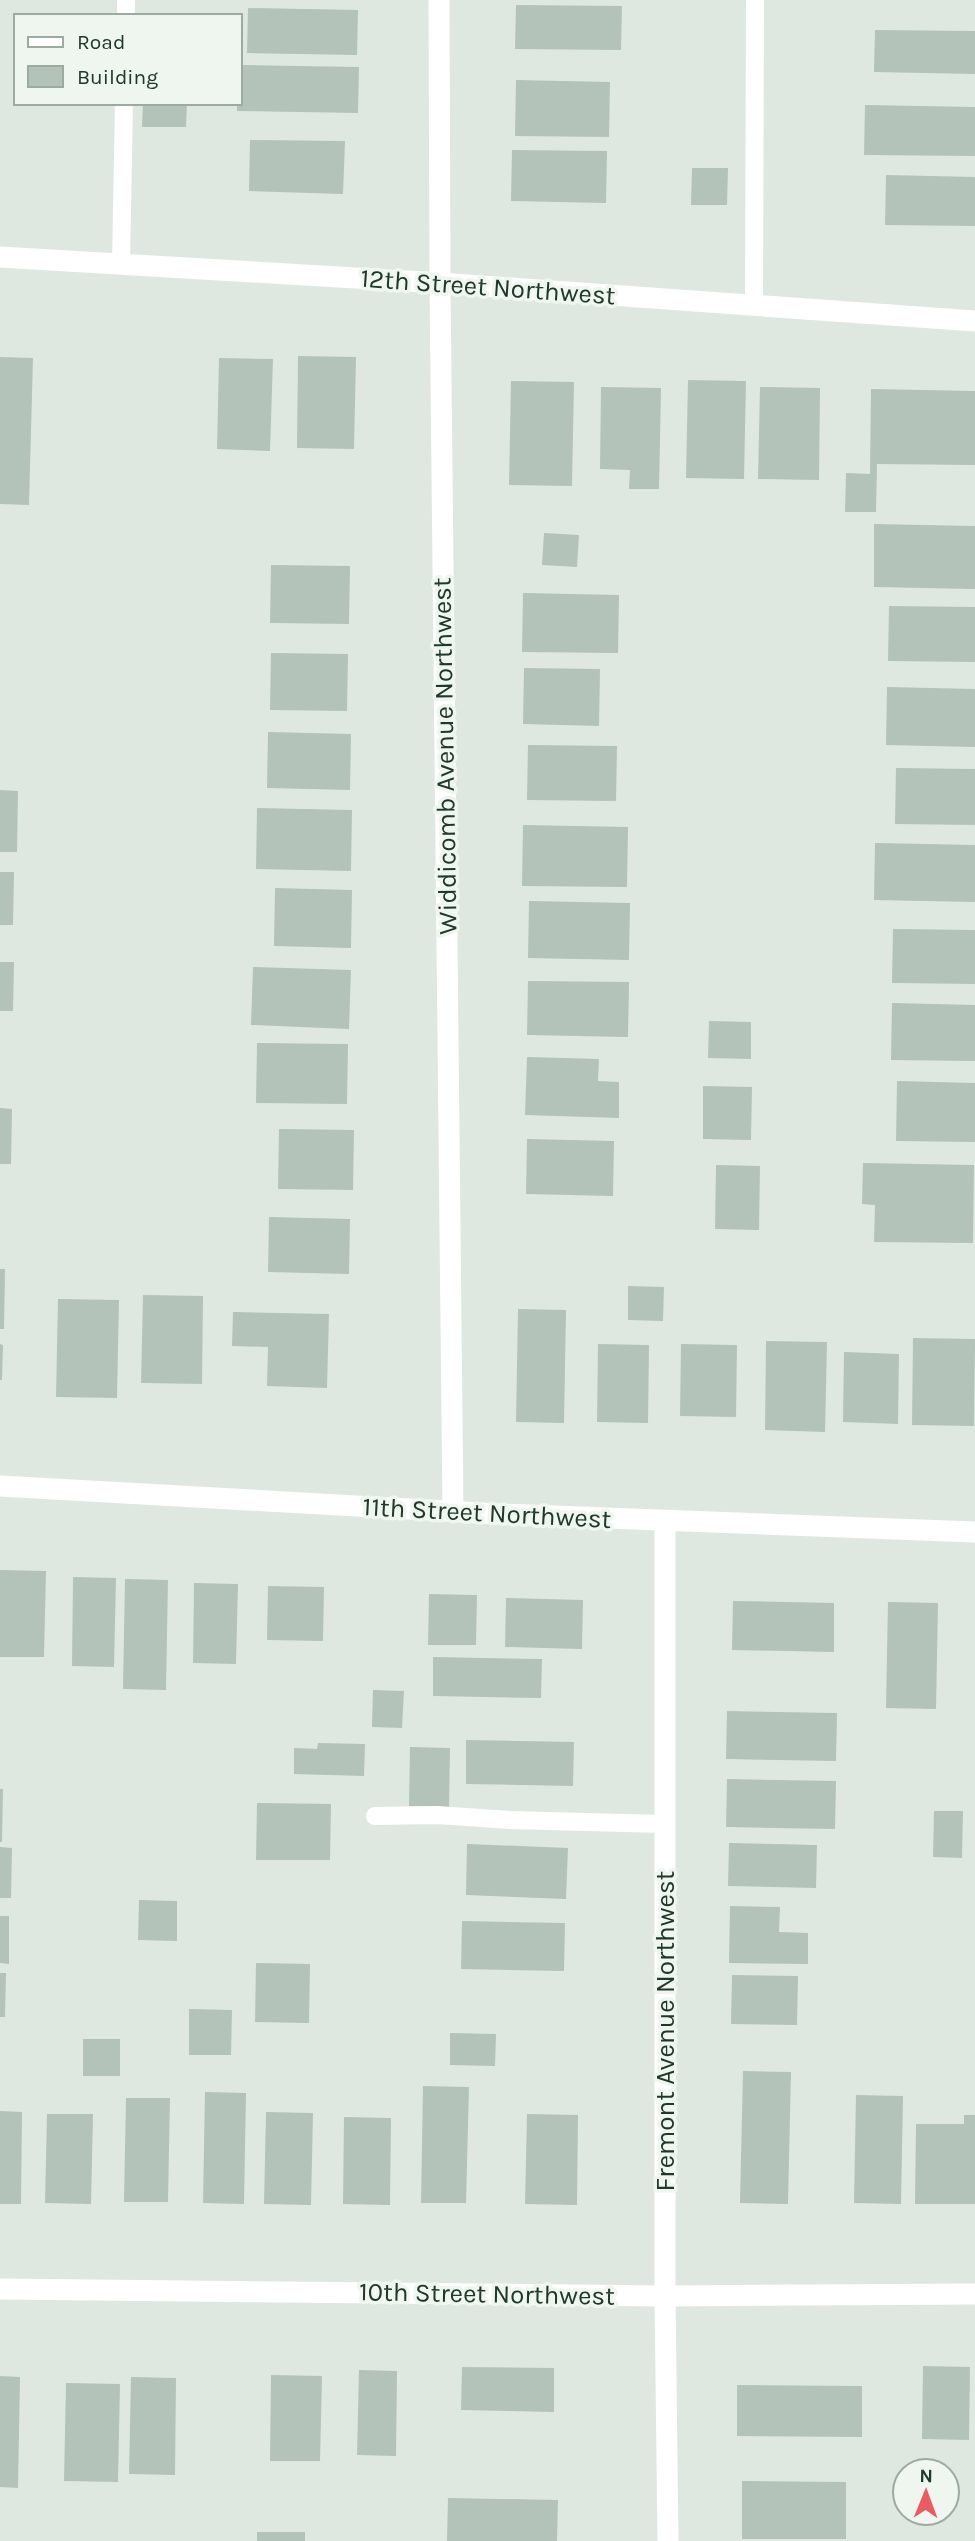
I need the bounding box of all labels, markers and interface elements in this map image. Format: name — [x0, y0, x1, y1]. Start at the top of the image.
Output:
legend — [14, 14, 242, 105]
text: Road — [77, 30, 125, 54]
text: Building — [77, 65, 158, 89]
street label: 12th Street Northwest — [360, 263, 617, 311]
street label: Widdicomb Avenue Northwest — [426, 577, 464, 935]
street label: 11th Street Northwest — [362, 1491, 612, 1535]
street label: Fremont Avenue Northwest — [650, 1870, 681, 2191]
street label: 10th Street Northwest — [359, 2276, 615, 2312]
north arrow — [891, 2457, 961, 2527]
text: N — [919, 2465, 933, 2487]

